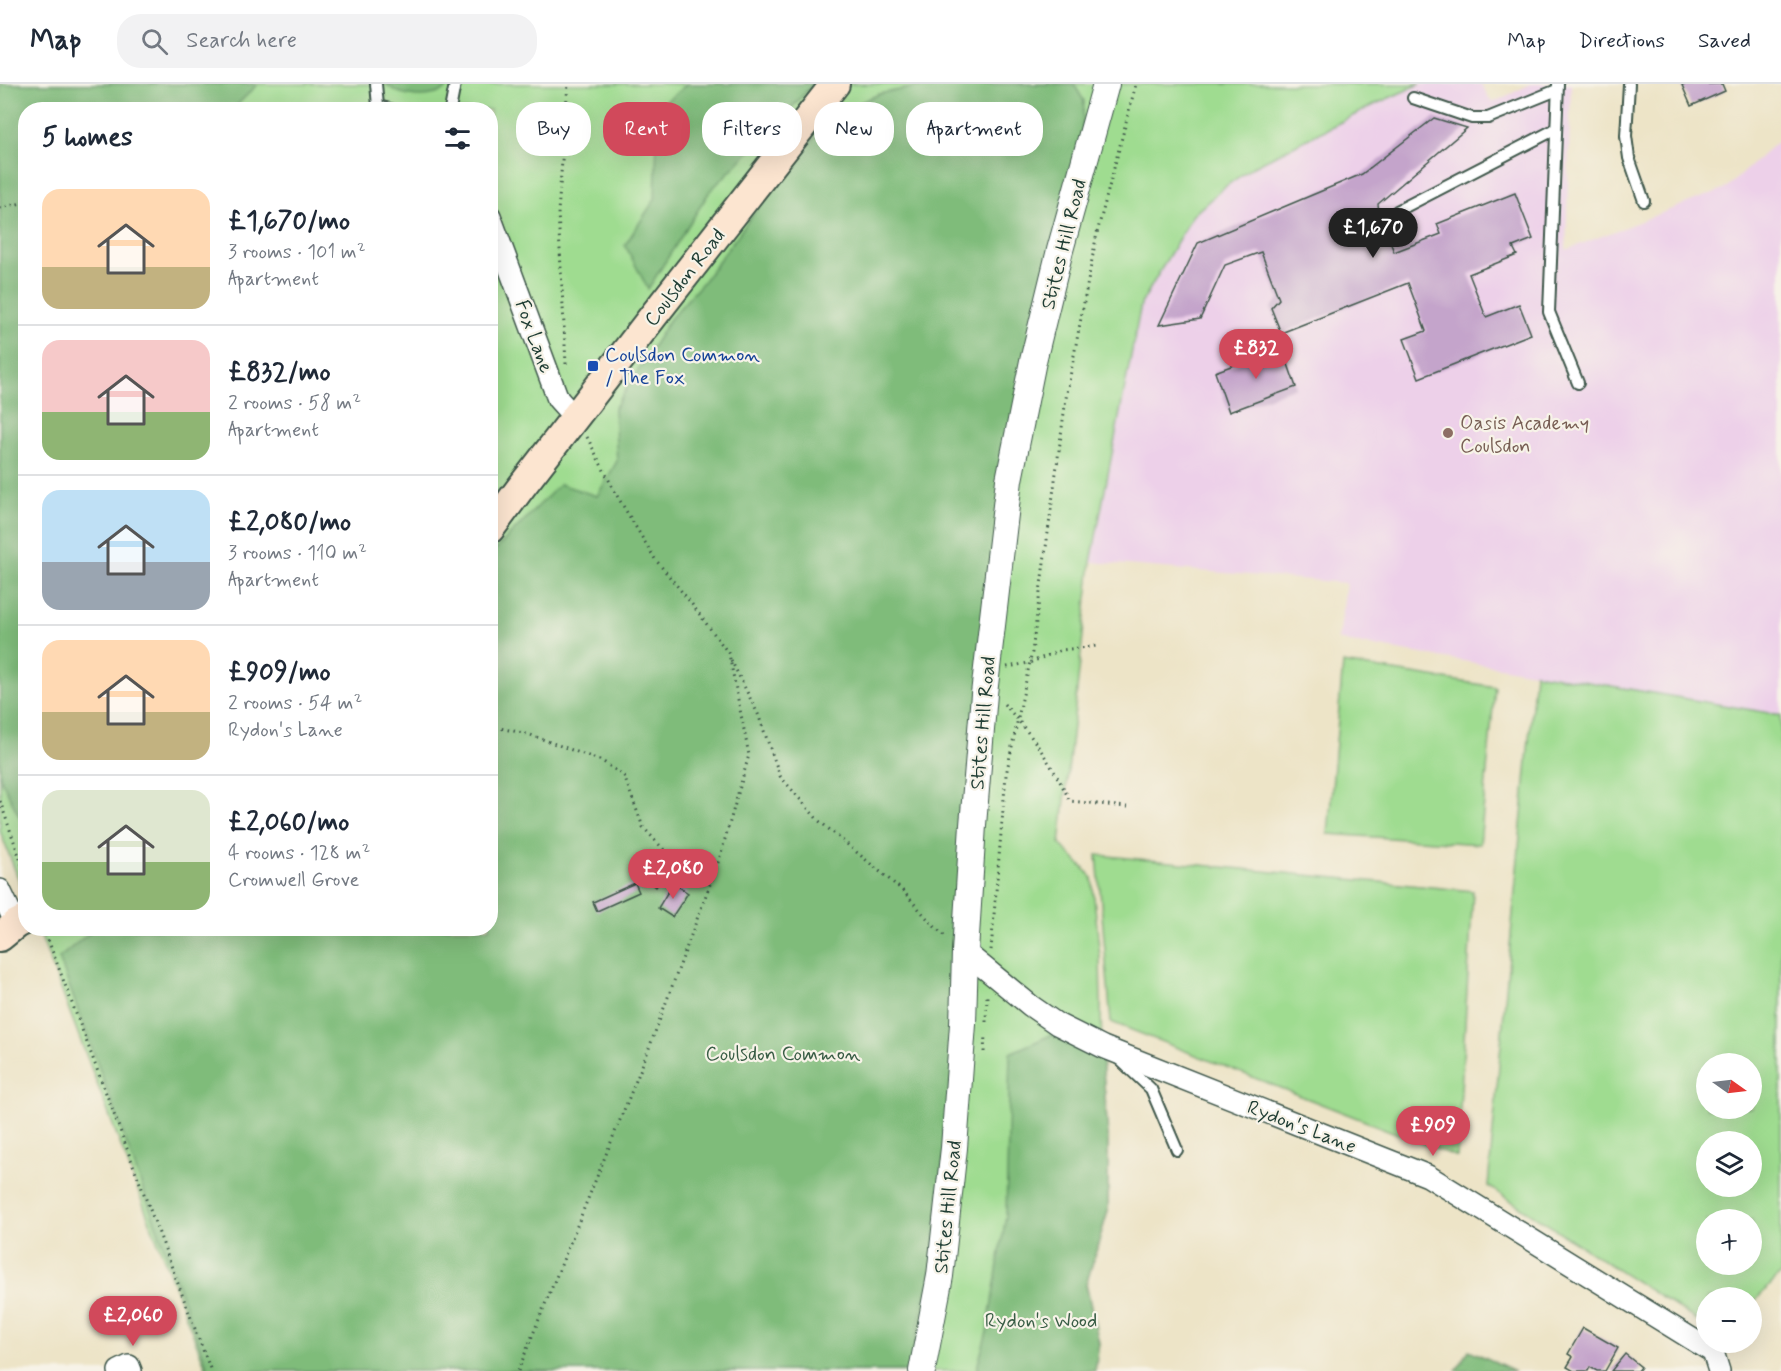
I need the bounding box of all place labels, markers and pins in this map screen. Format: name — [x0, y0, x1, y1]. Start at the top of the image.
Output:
pin: £1,670 — [1324, 208, 1422, 259]
pin: £832 — [1220, 329, 1292, 380]
place label: Coulsdon Common / The Fox — [605, 342, 760, 392]
marker: Coulsdon Common / The Fox — [586, 359, 600, 373]
place label: Oasis Academy Coulsdon — [1460, 410, 1589, 460]
marker: Oasis Academy Coulsdon — [1441, 426, 1455, 440]
pin: £2,080 — [624, 849, 722, 900]
pin: £909 — [1397, 1106, 1469, 1157]
pin: £2,060 — [84, 1296, 182, 1347]

